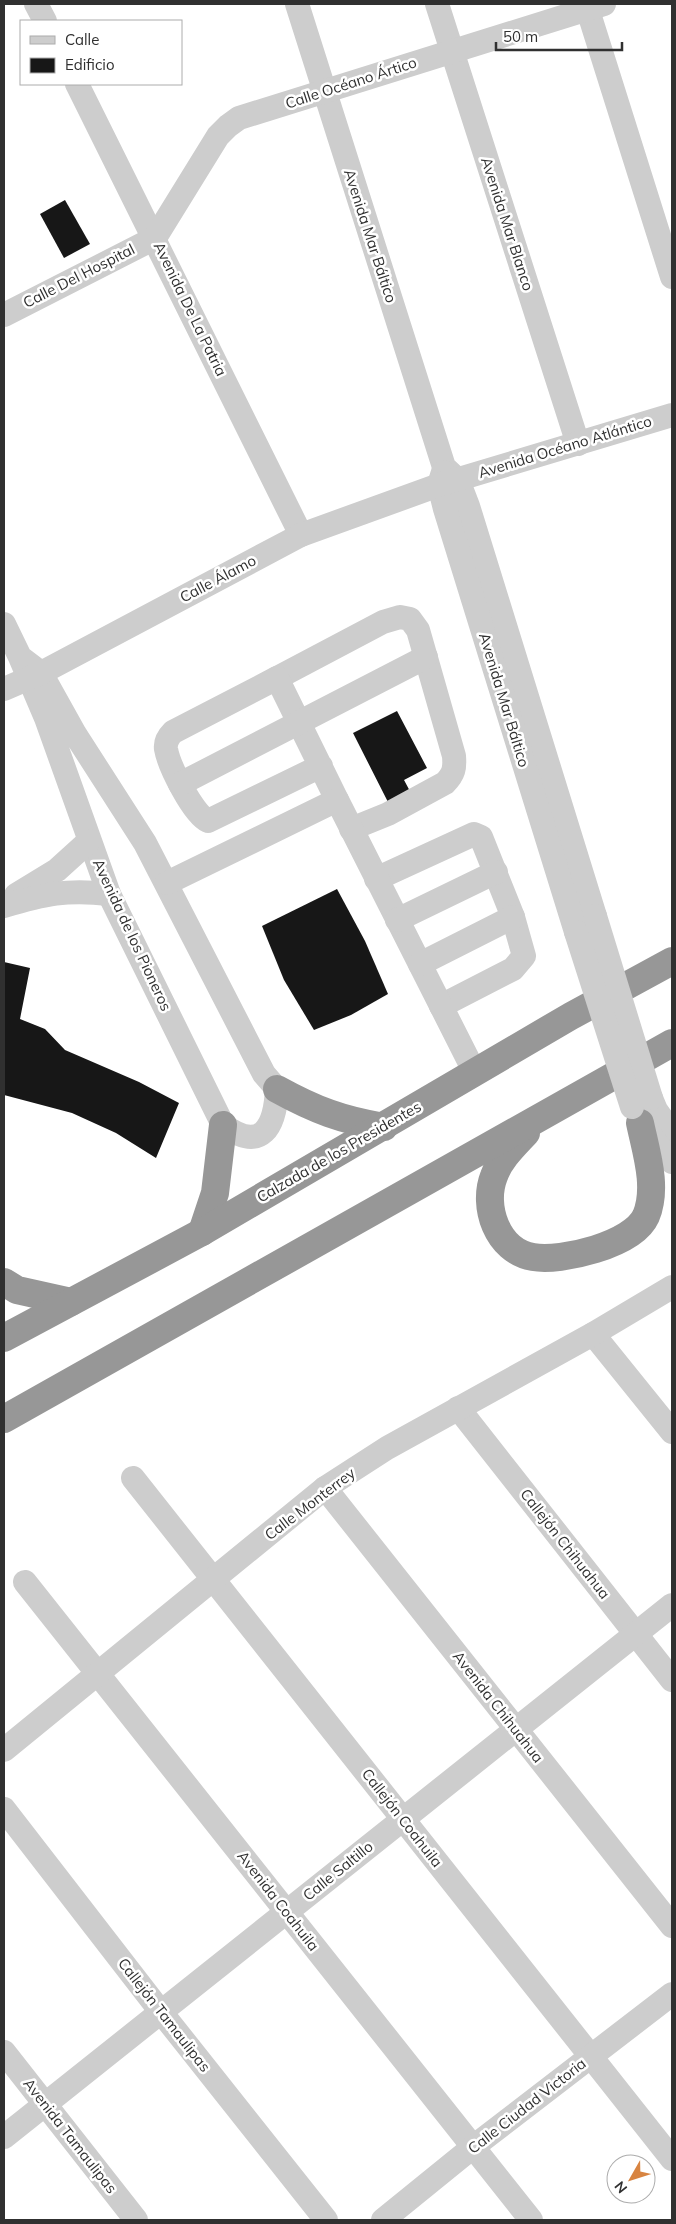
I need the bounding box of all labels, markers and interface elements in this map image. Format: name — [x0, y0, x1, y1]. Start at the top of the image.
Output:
legend — [20, 20, 182, 85]
scale bar — [496, 20, 622, 52]
text: 50 m — [503, 27, 538, 46]
text: Calle — [65, 30, 99, 49]
street label: Calle Océano Ártico — [283, 52, 419, 113]
text: Edificio — [65, 55, 115, 74]
street label: Avenida Mar Blanco — [477, 155, 538, 293]
street label: Avenida Mar Báltico — [340, 167, 401, 305]
street label: Calle Del Hospital — [20, 239, 138, 312]
street label: Avenida De La Patria — [150, 239, 231, 379]
street label: Avenida Océano Atlántico — [476, 411, 654, 482]
street label: Calle Álamo — [176, 551, 259, 607]
street label: Avenida Mar Báltico — [475, 630, 534, 769]
street label: Avenida de los Pioneros — [89, 856, 176, 1014]
street label: Calzada de los Presidentes — [253, 1097, 424, 1206]
street label: Calle Monterrey — [261, 1463, 359, 1544]
street label: Callejón Chihuahua — [516, 1485, 614, 1603]
street label: Avenida Chihuahua — [449, 1647, 548, 1766]
street label: Callejón Coahuila — [358, 1765, 447, 1871]
street label: Calle Saltillo — [299, 1837, 377, 1905]
street label: Avenida Coahuila — [233, 1847, 323, 1955]
street label: Callejón Tamaulipas — [114, 1954, 215, 2075]
street label: Calle Ciudad Victoria — [464, 2054, 590, 2158]
street label: Avenida Tamaulipas — [19, 2074, 121, 2197]
north arrow — [606, 2154, 656, 2204]
text: N — [611, 2177, 631, 2197]

